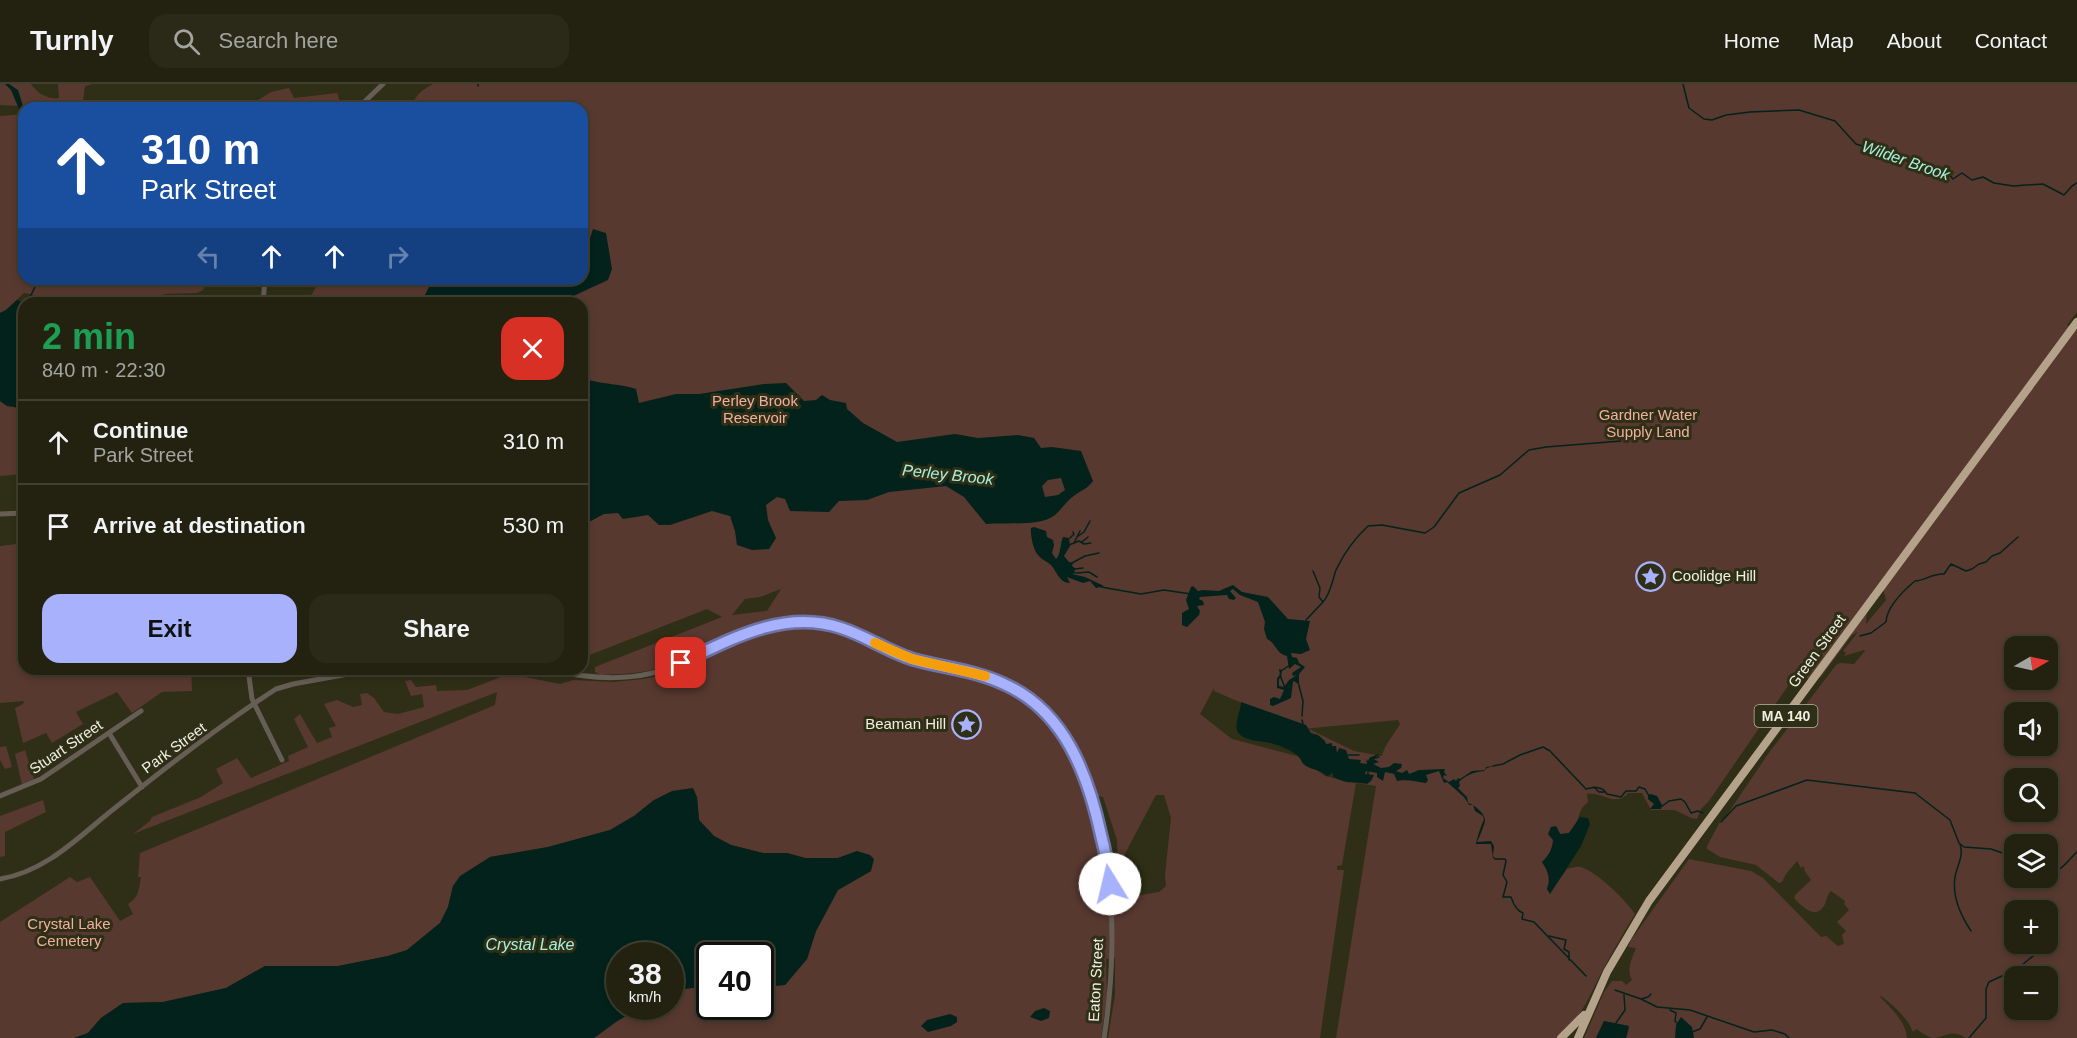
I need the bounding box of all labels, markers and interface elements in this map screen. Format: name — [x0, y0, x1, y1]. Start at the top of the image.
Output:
search box — [149, 14, 569, 68]
text: Turnly — [30, 25, 113, 56]
icon: search — [170, 25, 203, 58]
text: Search here — [218, 28, 338, 53]
text: Home — [1724, 29, 1780, 52]
text: Map — [1813, 29, 1854, 52]
text: About — [1887, 29, 1942, 52]
text: Contact — [1975, 29, 2047, 52]
icon: ahead — [42, 126, 120, 204]
text: 310 m — [141, 126, 260, 173]
water label: Wilder Brook — [1860, 138, 1953, 184]
text: Park Street — [141, 175, 276, 205]
icon: left — [192, 240, 225, 273]
icon: ahead — [255, 240, 288, 273]
icon: ahead — [318, 240, 351, 273]
icon: right — [381, 240, 414, 273]
text: 2 min — [42, 316, 136, 357]
button: close — [501, 317, 564, 380]
text: 840 m · 22:30 — [42, 359, 165, 381]
park label: Perley Brook Reservoir — [712, 392, 798, 426]
park label: Gardner Water Supply Land — [1599, 406, 1697, 440]
text: Continue — [93, 418, 188, 443]
icon: ahead — [42, 426, 75, 459]
text: 310 m — [503, 429, 564, 454]
text: Park Street — [93, 444, 193, 466]
water label: Perley Brook — [902, 461, 995, 488]
icon: arrive — [42, 510, 75, 543]
text: Arrive at destination — [93, 513, 306, 538]
text: 530 m — [503, 513, 564, 538]
place icon: Coolidge Hill — [1635, 560, 1667, 592]
place label: Coolidge Hill — [1672, 567, 1756, 584]
button: Exit — [42, 594, 297, 663]
button: Share — [309, 594, 564, 663]
street label: Green Street — [1784, 610, 1849, 690]
north arrow — [2004, 636, 2058, 690]
map controls — [2004, 636, 2058, 1020]
pin — [655, 637, 706, 688]
icon: arrive — [664, 646, 697, 679]
button: sound — [2004, 702, 2058, 756]
road number: MA 140 — [1754, 705, 1818, 727]
place icon: Beaman Hill — [951, 708, 983, 740]
place label: Beaman Hill — [865, 715, 946, 732]
street label: Stuart Street — [26, 716, 106, 777]
street label: Park Street — [138, 718, 210, 777]
button: search — [2004, 768, 2058, 822]
button: layers — [2004, 834, 2058, 888]
position arrow — [1078, 852, 1142, 916]
button: + — [2004, 900, 2058, 954]
park label: Crystal Lake Cemetery — [27, 915, 111, 949]
water label: Crystal Lake — [486, 936, 575, 953]
street label: Eaton Street — [1085, 937, 1106, 1022]
speed limit sign: 40 — [696, 942, 774, 1020]
text: 38 — [628, 957, 662, 990]
button: − — [2004, 966, 2058, 1020]
text: km/h — [629, 988, 661, 1005]

